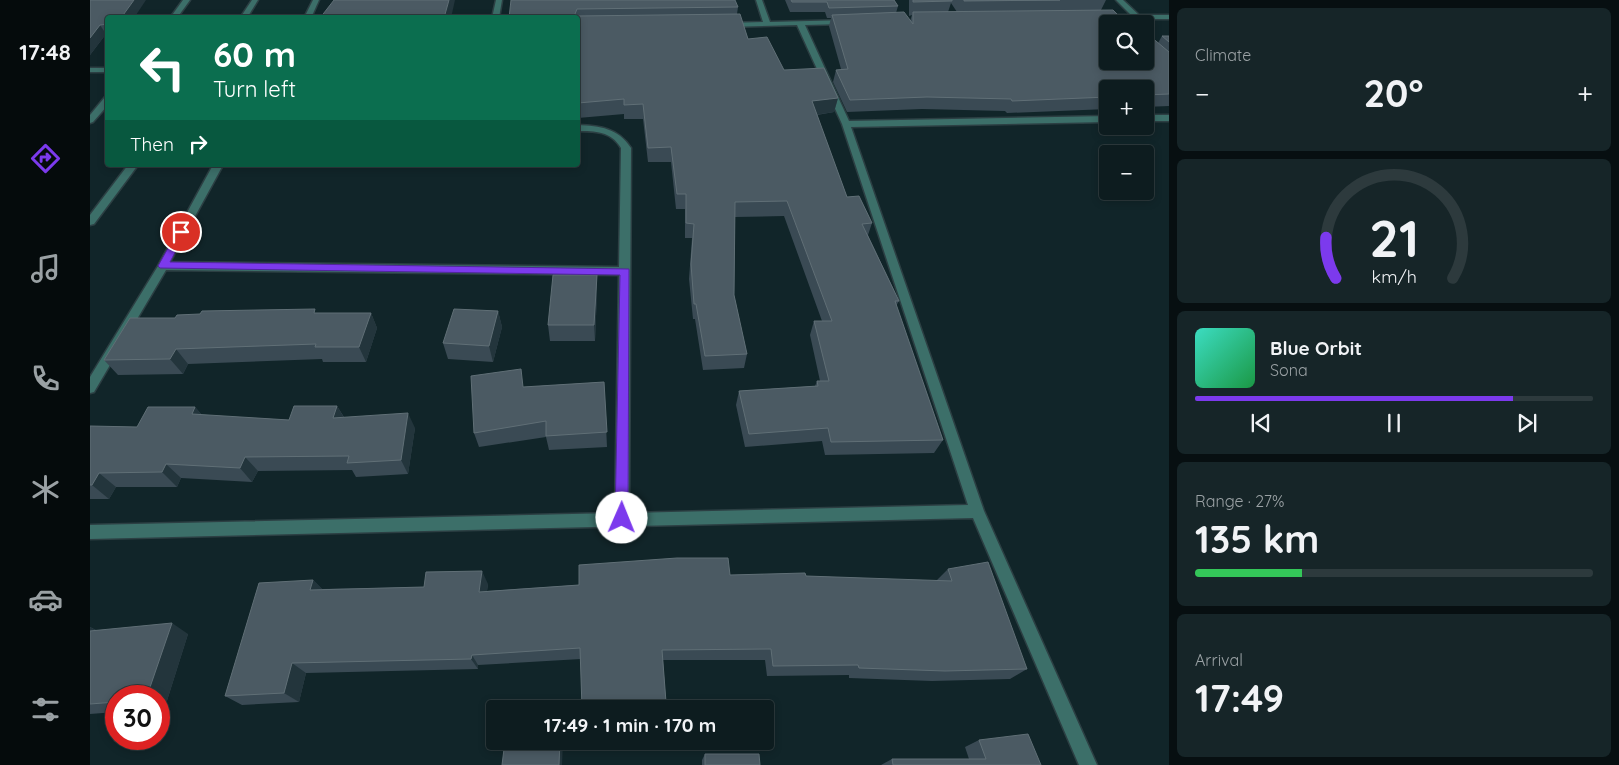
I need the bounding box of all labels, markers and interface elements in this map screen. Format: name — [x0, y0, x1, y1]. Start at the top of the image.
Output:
map controls — [1099, 15, 1154, 200]
button: search — [1099, 15, 1154, 70]
text: 60 m — [213, 32, 296, 76]
icon: left — [130, 35, 195, 100]
text: 17:48 — [19, 38, 71, 66]
text: Climate — [1195, 45, 1251, 65]
text: 20° — [1363, 69, 1423, 117]
text: Turn left — [213, 75, 296, 103]
text: − — [1195, 76, 1210, 111]
text: + — [1577, 76, 1593, 111]
button: + — [1099, 80, 1154, 135]
icon: right — [184, 130, 212, 158]
text: Then — [130, 132, 174, 156]
icon: directions — [28, 141, 63, 176]
button: − — [1099, 145, 1154, 200]
text: 21 — [1369, 205, 1419, 270]
pin — [160, 211, 202, 253]
icon: arrive — [167, 218, 195, 246]
icon: music — [28, 251, 63, 286]
text: km/h — [1371, 265, 1417, 287]
text: Blue Orbit — [1270, 336, 1362, 360]
text: Sona — [1270, 360, 1308, 380]
icon: phone — [28, 361, 63, 396]
icon: previous — [1247, 409, 1275, 437]
icon: pause — [1380, 409, 1408, 437]
icon: next — [1513, 409, 1541, 437]
icon: climate — [28, 472, 63, 507]
position arrow — [595, 491, 647, 543]
text: Range · 27% — [1195, 491, 1284, 511]
text: 135 km — [1195, 515, 1319, 563]
icon: car — [28, 582, 63, 617]
text: Arrival — [1195, 650, 1243, 670]
text: 17:49 — [1195, 674, 1284, 722]
speed limit sign: 30 — [105, 685, 170, 750]
icon: filters — [28, 692, 63, 727]
text: 17:49 · 1 min · 170 m — [544, 713, 716, 737]

